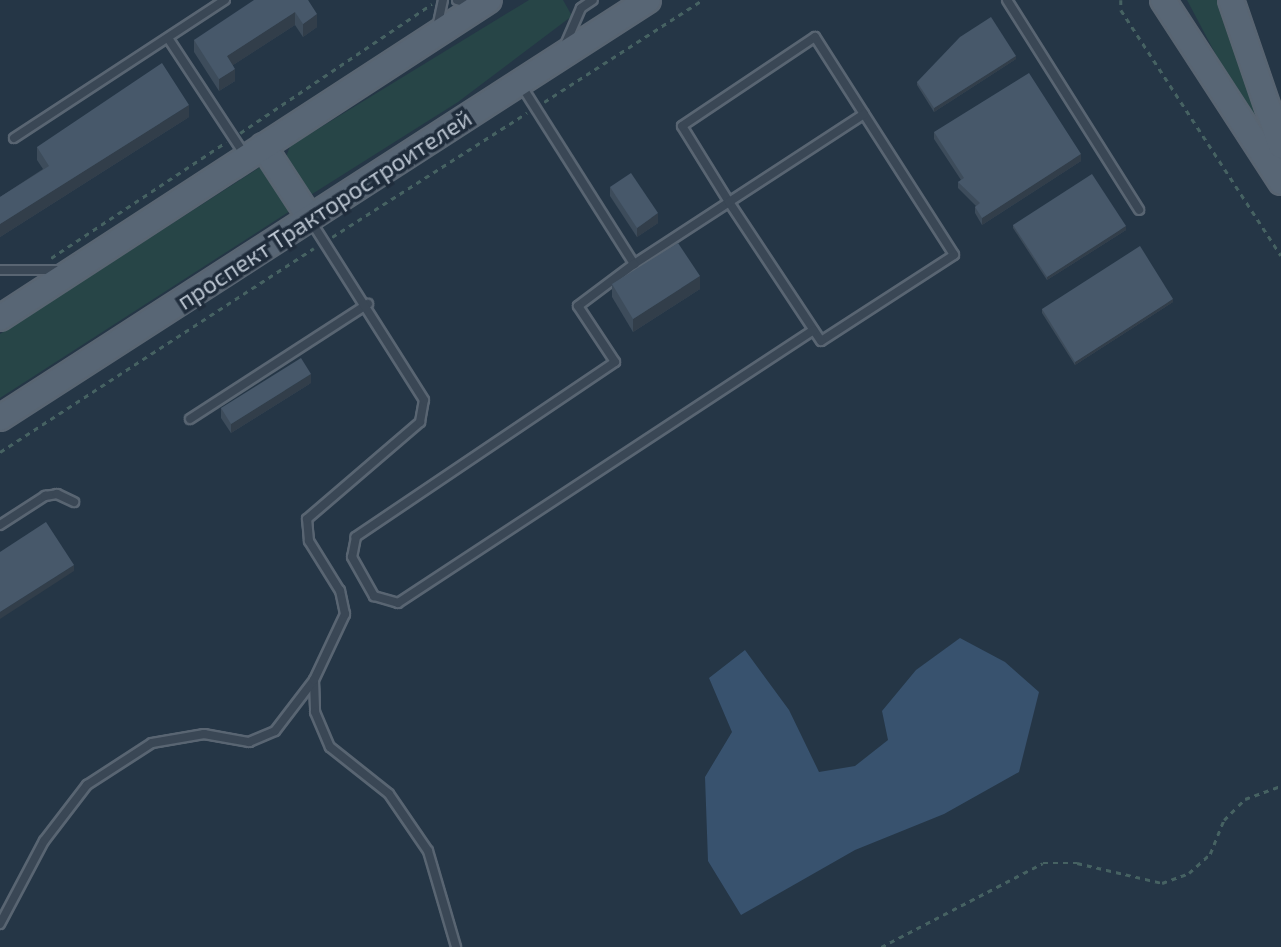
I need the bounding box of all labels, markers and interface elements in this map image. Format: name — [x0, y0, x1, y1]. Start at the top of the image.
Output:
street label: проспект Тракторостроителей — [171, 103, 477, 315]

